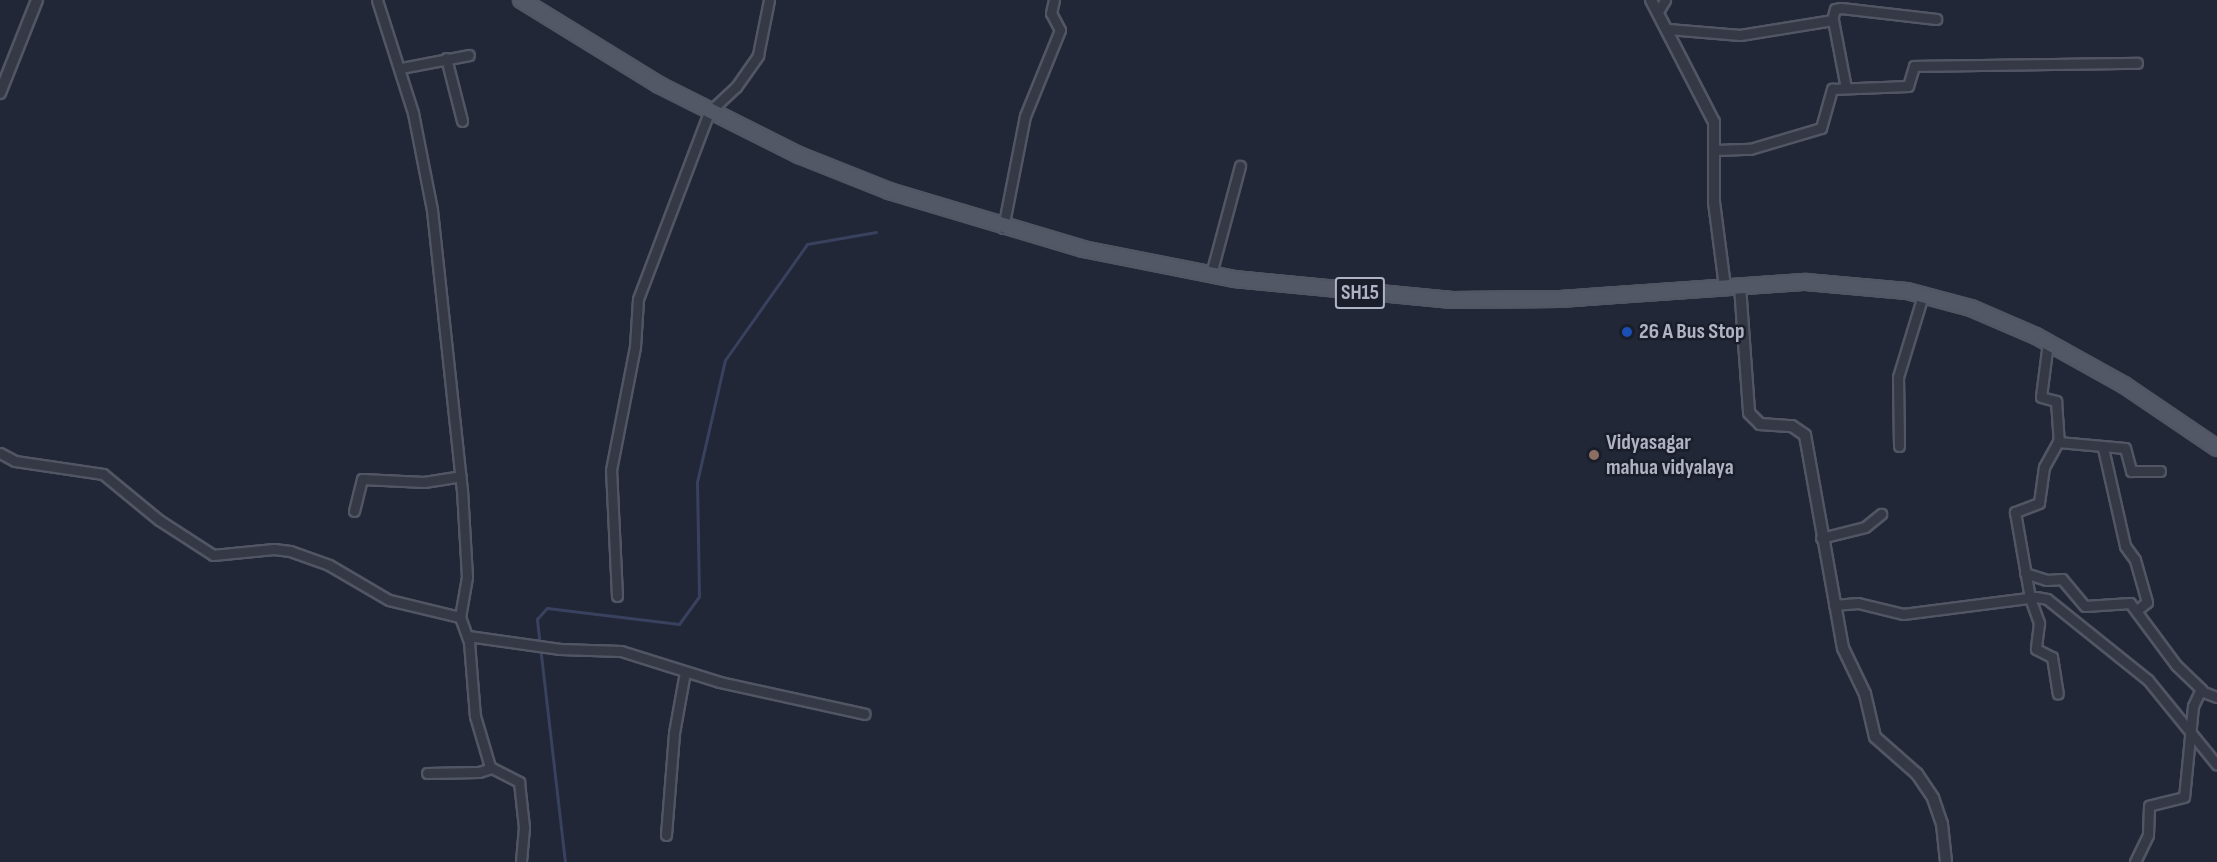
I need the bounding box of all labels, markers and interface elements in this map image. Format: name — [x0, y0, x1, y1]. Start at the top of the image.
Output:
road number: SH15 — [1334, 275, 1386, 311]
place label: 26 A Bus Stop — [1639, 319, 1744, 345]
marker: 26 A Bus Stop — [1620, 325, 1634, 339]
place label: Vidyasagar mahua vidyalaya — [1606, 429, 1734, 481]
marker: Vidyasagar mahua vidyalaya — [1587, 448, 1601, 462]

